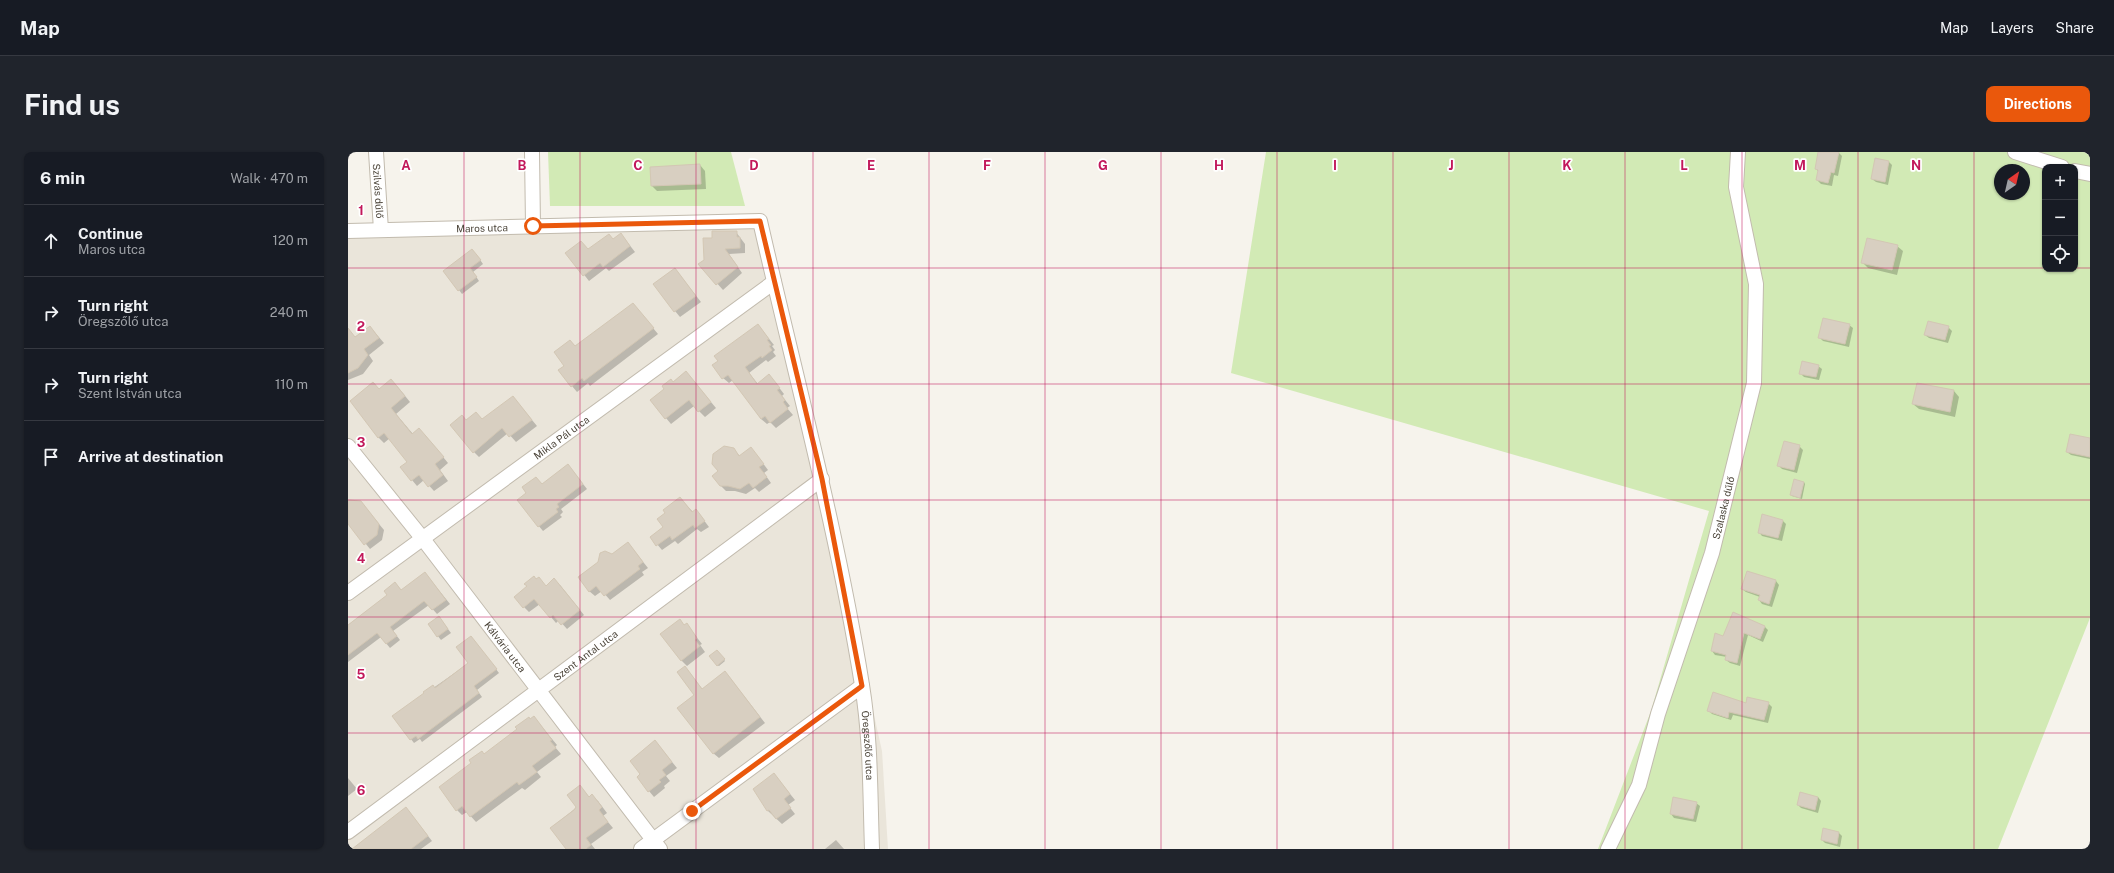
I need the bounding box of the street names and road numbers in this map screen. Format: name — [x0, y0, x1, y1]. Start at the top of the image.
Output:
street label: Szilvás dűlő — [371, 163, 386, 219]
street label: Maros utca — [456, 221, 508, 234]
street label: Mikla Pál utca — [531, 413, 591, 462]
street label: Szalaska dűlő — [1710, 475, 1737, 540]
street label: Kálvária utca — [482, 619, 528, 674]
street label: Szent Antal utca — [551, 627, 620, 683]
street label: Öregszőlő utca — [860, 710, 876, 780]

